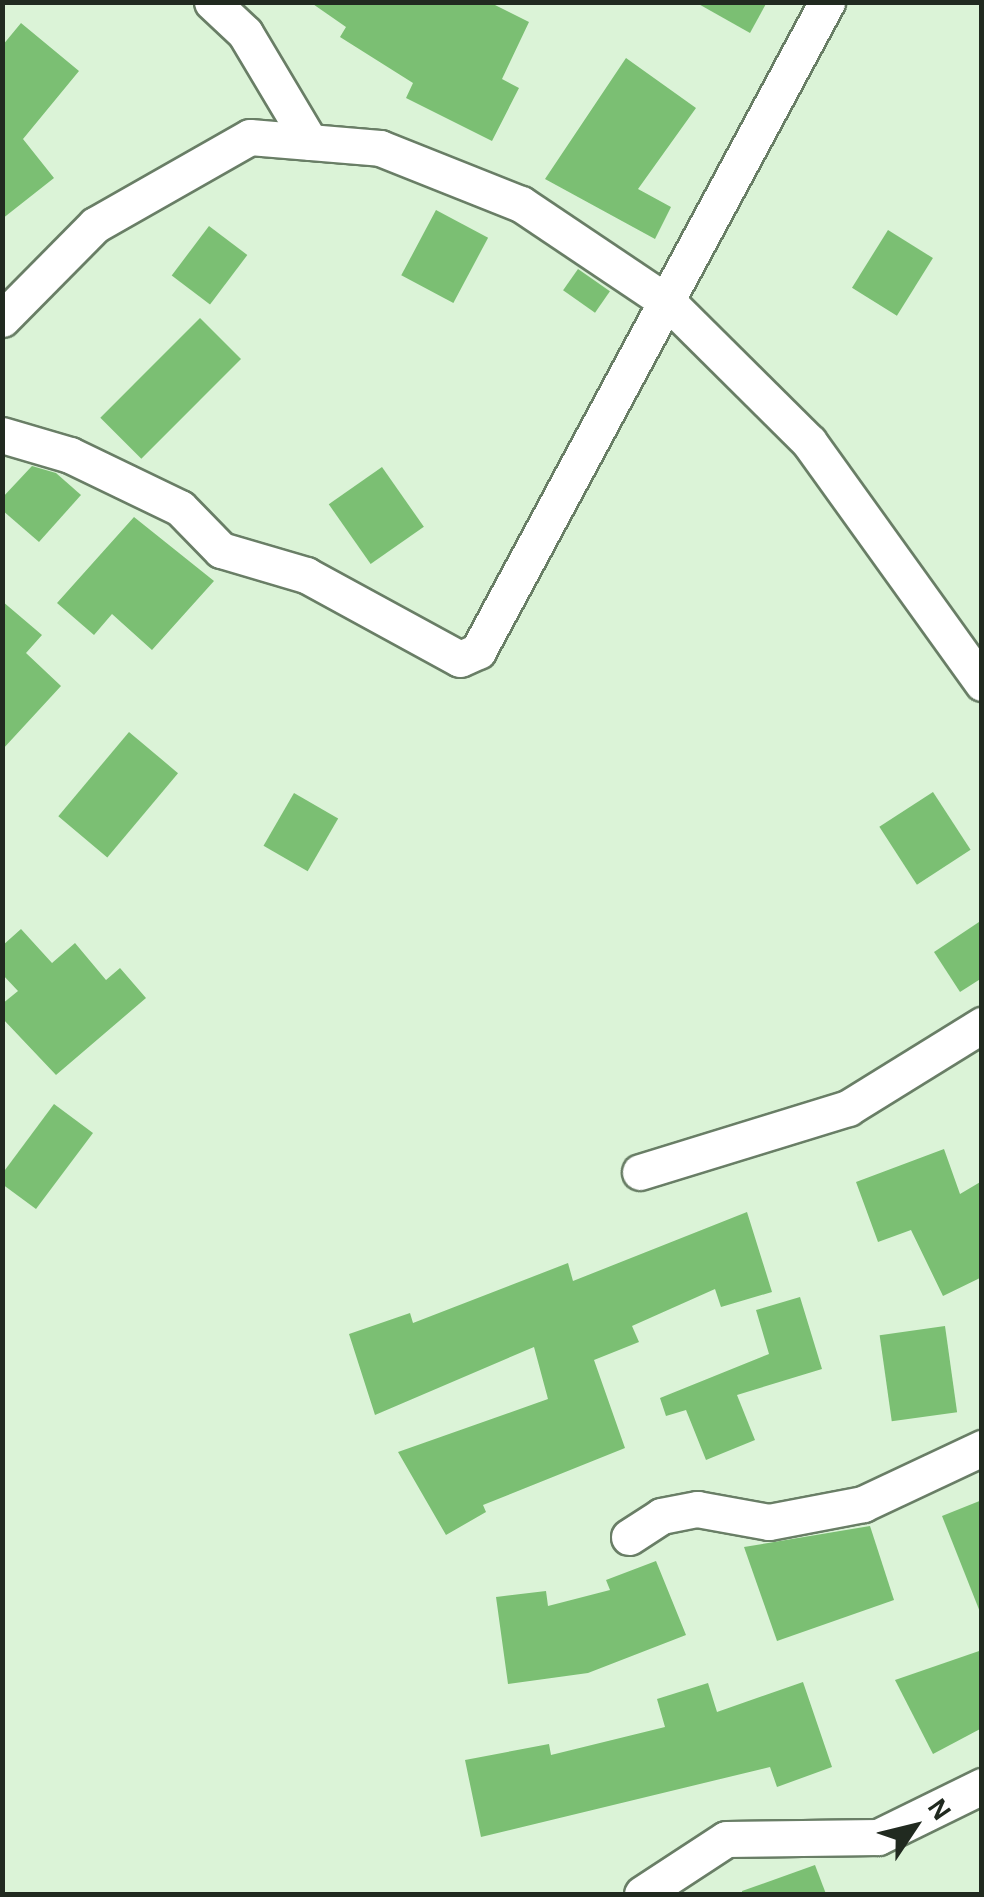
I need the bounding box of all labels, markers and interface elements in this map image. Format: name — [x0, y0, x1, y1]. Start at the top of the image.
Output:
north arrow — [864, 1777, 964, 1877]
text: N — [922, 1794, 956, 1826]

